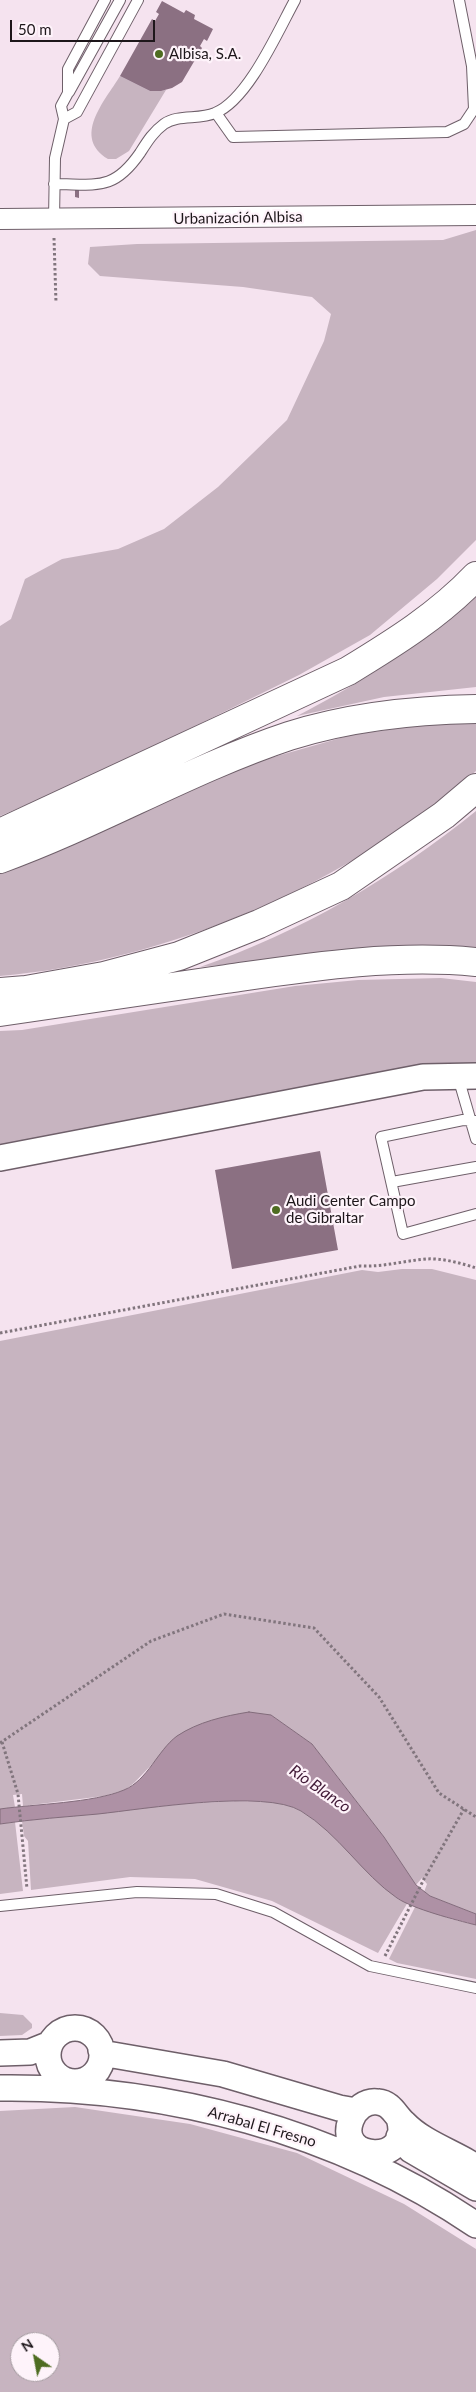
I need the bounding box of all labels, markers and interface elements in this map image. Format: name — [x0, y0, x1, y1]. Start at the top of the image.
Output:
scale bar — [12, 10, 158, 42]
text: 50 m — [18, 20, 52, 38]
place label: Albisa, S.A. — [169, 45, 241, 63]
marker: Albisa, S.A. — [153, 48, 165, 60]
street label: Urbanización Albisa — [173, 208, 303, 228]
place label: Audi Center Campo de Gibraltar — [286, 1192, 416, 1227]
marker: Audi Center Campo de Gibraltar — [270, 1204, 282, 1216]
water label: Río Blanco — [286, 1761, 354, 1817]
street label: Arrabal El Fresno — [206, 2103, 318, 2151]
north arrow — [10, 2332, 60, 2382]
text: N — [18, 2335, 36, 2355]

